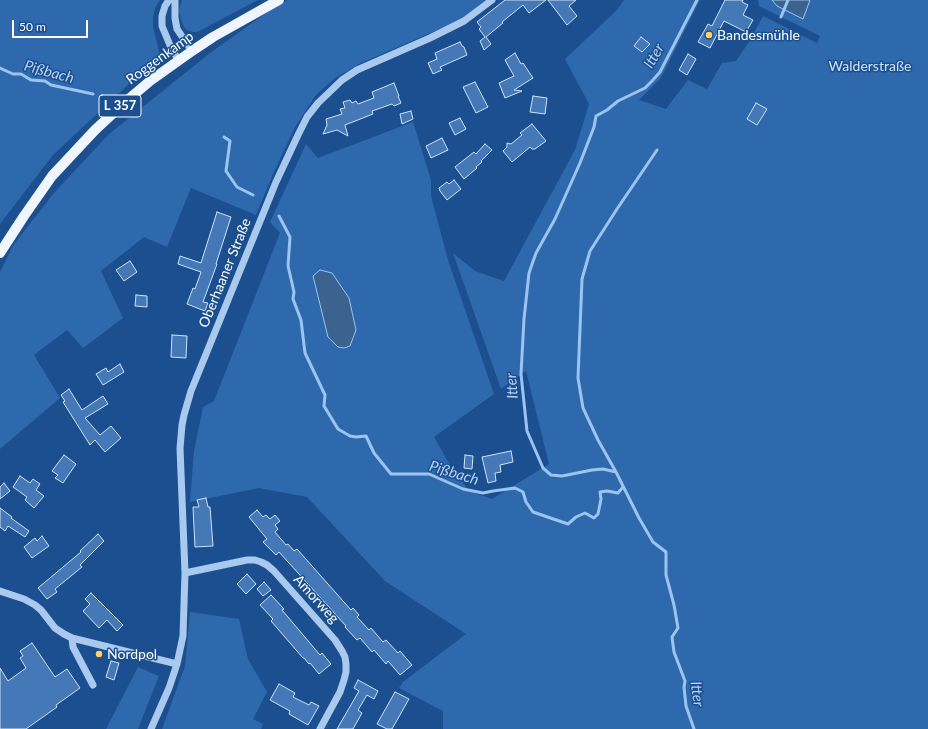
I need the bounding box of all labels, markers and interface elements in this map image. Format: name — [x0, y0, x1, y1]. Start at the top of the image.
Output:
scale bar — [14, 12, 90, 38]
text: 50 m — [19, 19, 46, 34]
place label: Bandesmühle — [717, 27, 800, 43]
street label: Roggenkamp — [123, 28, 197, 88]
marker: Bandesmühle — [704, 30, 714, 40]
water label: Itter — [640, 40, 668, 72]
water label: Pißbach — [22, 57, 76, 87]
park label: Walderstraße — [829, 58, 911, 74]
road number: L 357 — [99, 95, 141, 117]
street label: Oberhaaner Straße — [195, 216, 255, 330]
water label: Itter — [502, 373, 522, 399]
water label: Pißbach — [427, 457, 481, 489]
street label: Amorweg — [290, 571, 342, 627]
place label: Nordpol — [107, 646, 157, 662]
marker: Nordpol — [94, 649, 104, 659]
water label: Itter — [686, 680, 708, 708]

